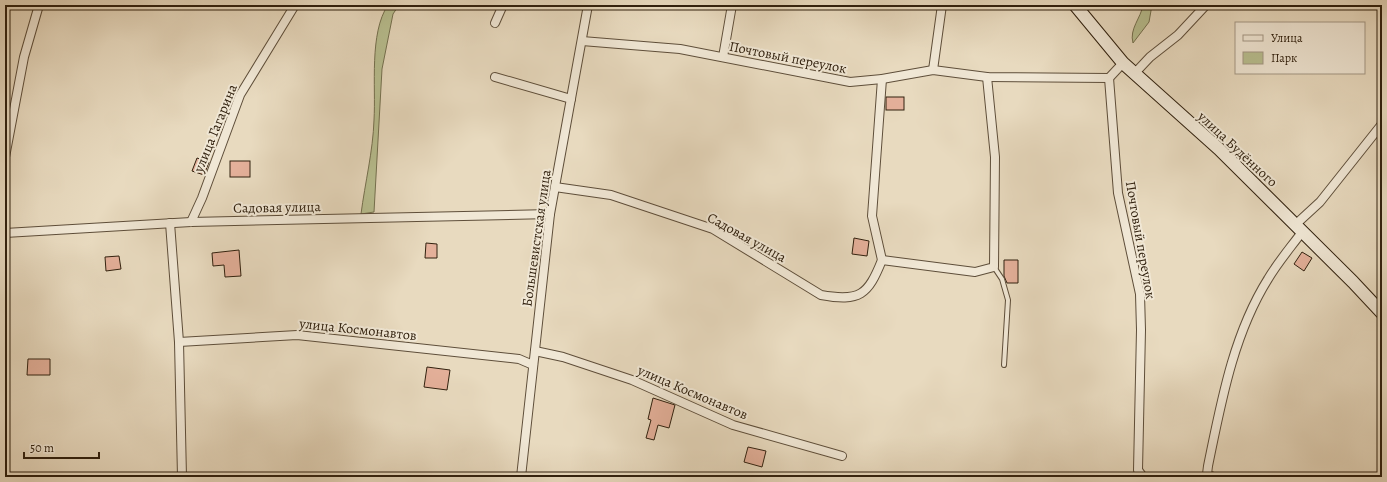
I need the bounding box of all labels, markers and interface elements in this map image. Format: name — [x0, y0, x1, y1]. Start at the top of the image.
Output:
legend — [1235, 22, 1365, 74]
text: Улица — [1271, 30, 1303, 46]
street label: Почтовый переулок — [727, 37, 848, 78]
text: Парк — [1271, 50, 1297, 66]
street label: улица Гагарина — [189, 81, 242, 176]
street label: улица Будённого — [1193, 107, 1282, 191]
street label: Большевистская улица — [517, 168, 556, 308]
street label: Почтовый переулок — [1121, 180, 1160, 301]
street label: Садовая улица — [233, 197, 321, 218]
street label: Садовая улица — [704, 208, 790, 267]
street label: улица Космонавтов — [297, 314, 418, 345]
street label: улица Космонавтов — [634, 360, 751, 424]
scale bar — [24, 434, 99, 460]
text: 50 m — [30, 440, 54, 456]

